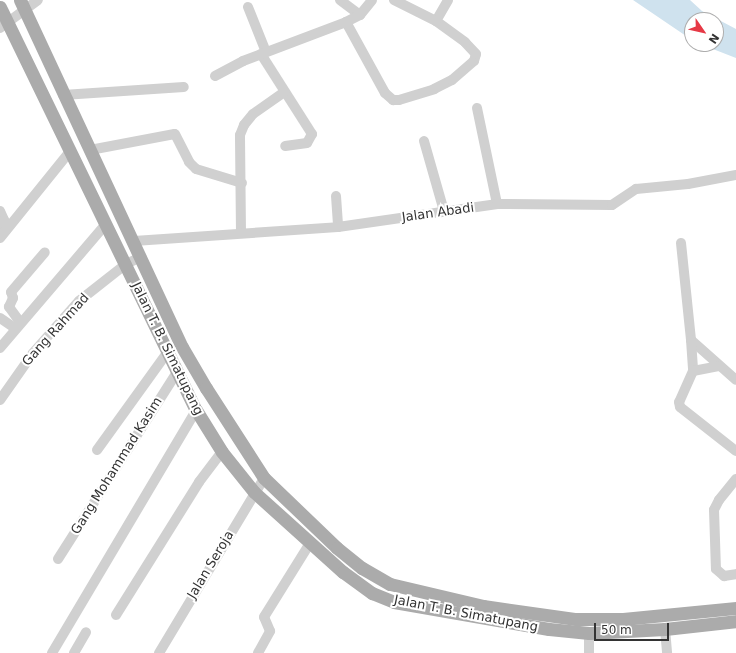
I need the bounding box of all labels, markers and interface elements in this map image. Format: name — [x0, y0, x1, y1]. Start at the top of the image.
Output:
north arrow — [684, 12, 724, 52]
text: N — [706, 31, 722, 46]
street label: Jalan Abadi — [401, 200, 475, 226]
street label: Jalan T. B. Simatupang — [128, 280, 206, 418]
street label: Gang Rahmad — [19, 290, 93, 370]
street label: Gang Mohammad Kasim — [68, 394, 166, 538]
street label: Jalan Seroja — [185, 528, 237, 602]
street label: Jalan T. B. Simatupang — [393, 592, 539, 636]
scale bar — [596, 615, 671, 641]
text: 50 m — [601, 623, 632, 637]

